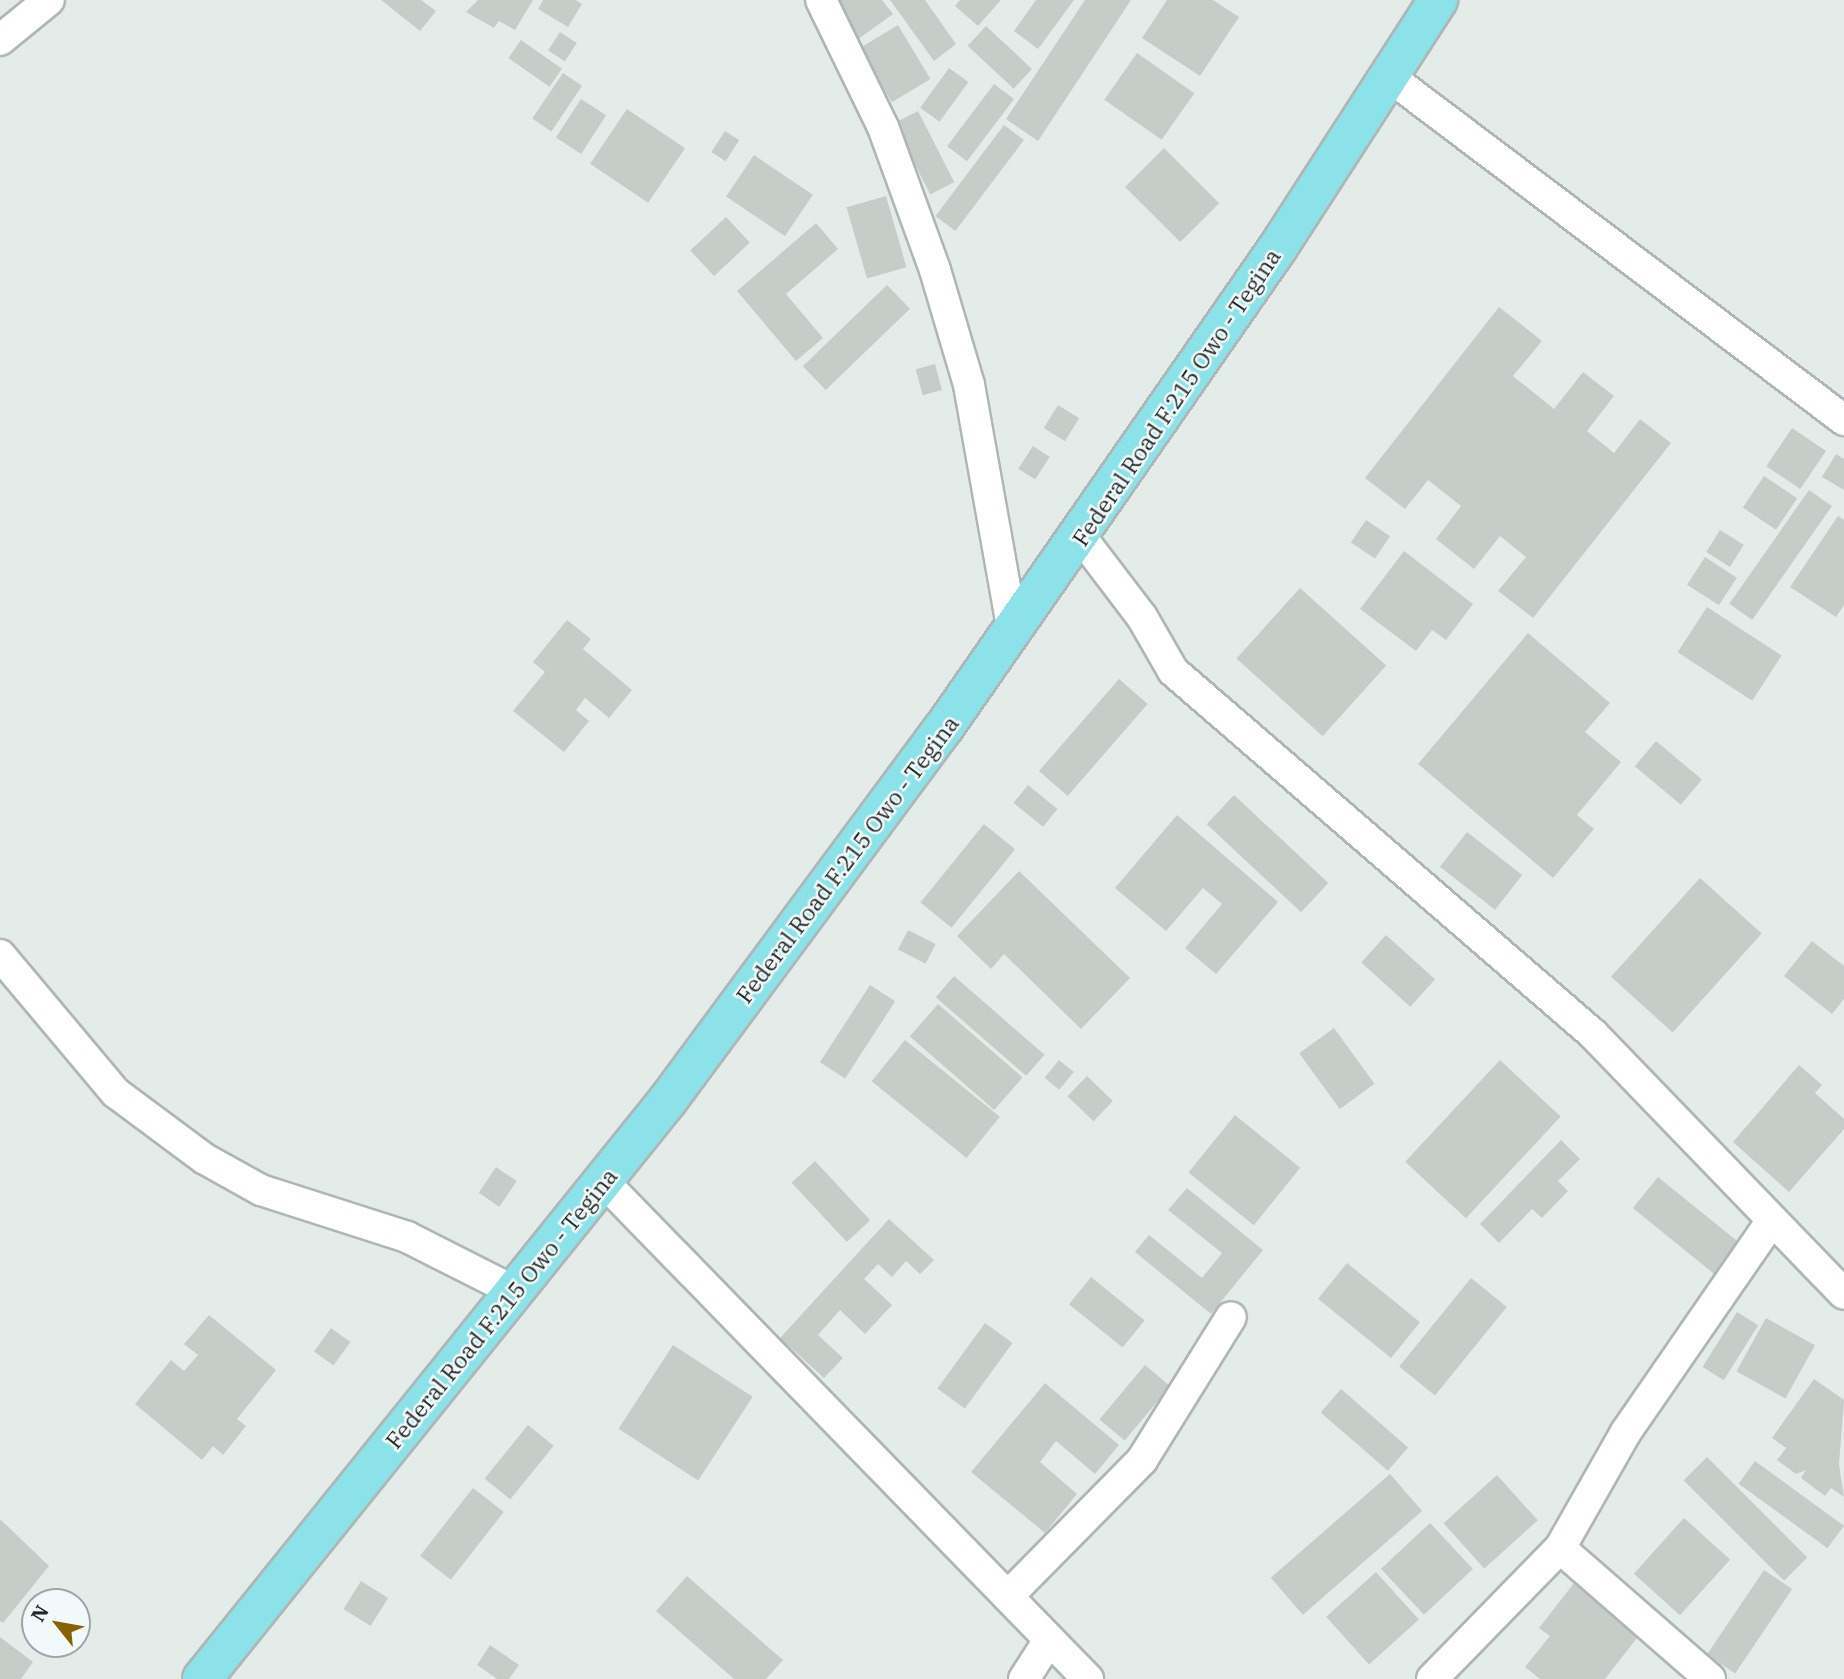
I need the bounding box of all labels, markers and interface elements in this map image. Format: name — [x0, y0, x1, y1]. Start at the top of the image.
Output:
street label: Federal Road F.215 Owo - Tegina — [1066, 243, 1286, 551]
street label: Federal Road F.215 Owo - Tegina — [730, 710, 964, 1008]
street label: Federal Road F.215 Owo - Tegina — [379, 1162, 623, 1454]
north arrow — [21, 1588, 91, 1658]
text: N — [26, 1601, 54, 1626]

